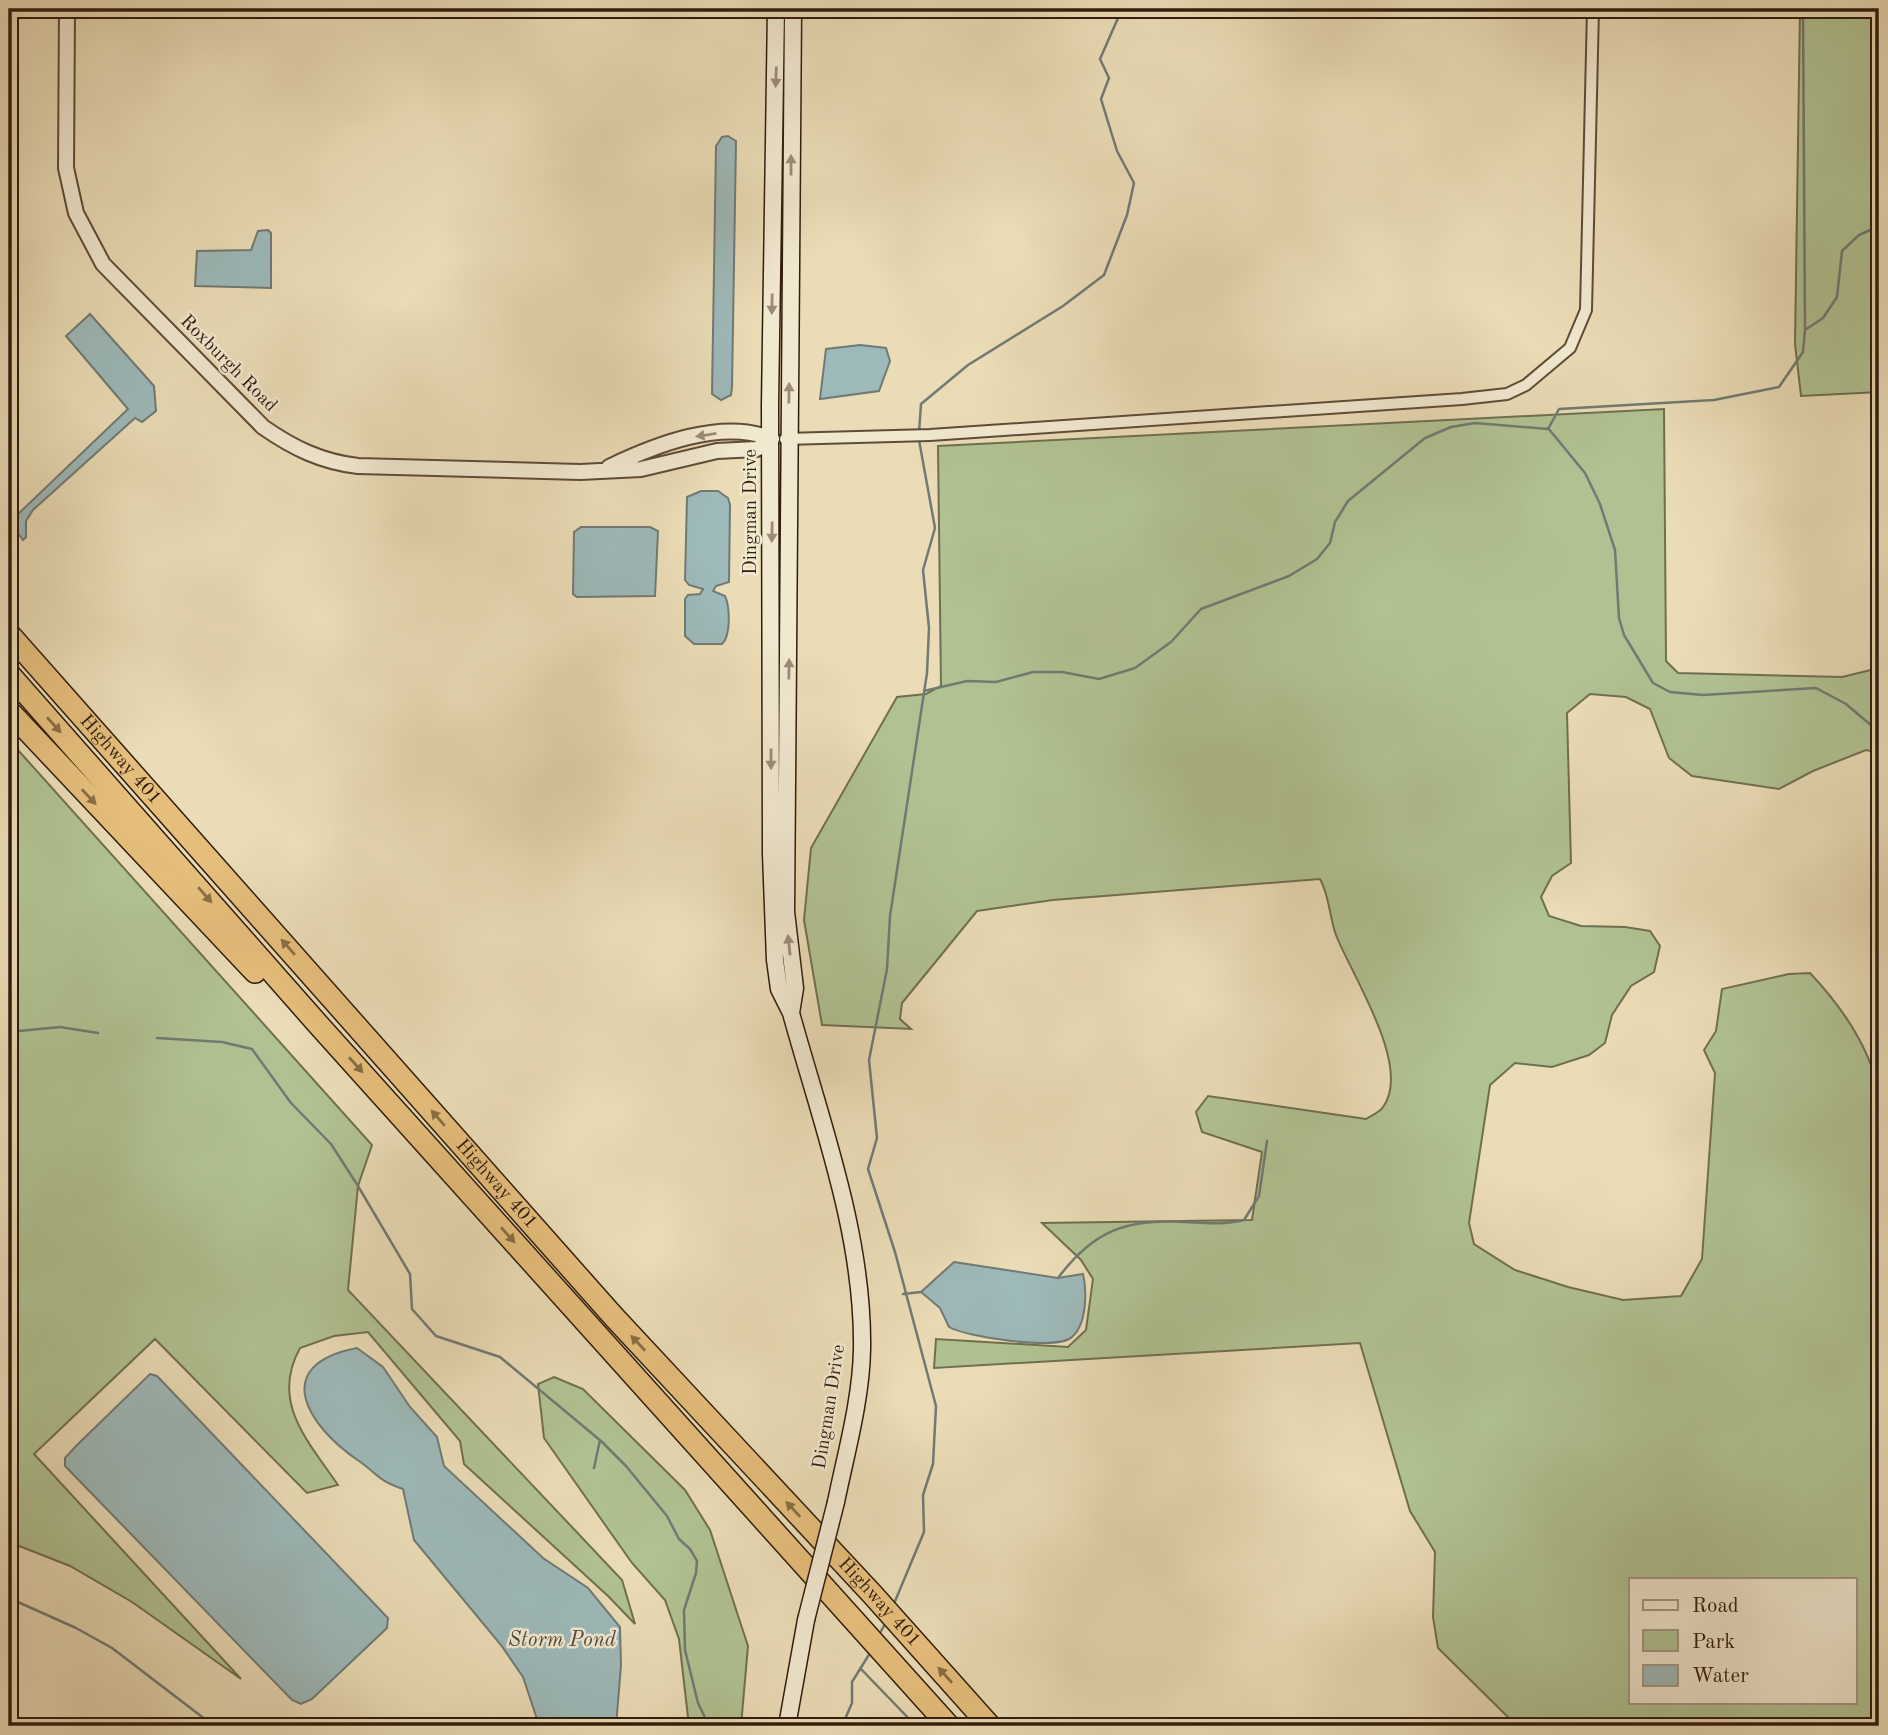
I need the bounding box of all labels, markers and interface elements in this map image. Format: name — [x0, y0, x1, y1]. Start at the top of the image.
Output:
one-way arrow — [770, 66, 781, 88]
one-way arrow — [785, 154, 797, 176]
one-way arrow — [766, 294, 778, 316]
street label: Roxburgh Road — [176, 312, 280, 416]
one-way arrow — [784, 381, 795, 403]
one-way arrow — [695, 430, 717, 441]
street label: Dingman Drive — [742, 449, 761, 575]
one-way arrow — [766, 521, 778, 543]
one-way arrow — [783, 658, 795, 680]
street label: Highway 401 — [76, 711, 165, 808]
one-way arrow — [46, 716, 61, 733]
one-way arrow — [765, 749, 777, 771]
one-way arrow — [81, 788, 98, 805]
one-way arrow — [197, 886, 213, 904]
one-way arrow — [783, 934, 794, 956]
one-way arrow — [280, 938, 296, 956]
one-way arrow — [347, 1057, 363, 1074]
one-way arrow — [431, 1109, 447, 1126]
street label: Highway 401 — [452, 1136, 541, 1233]
one-way arrow — [499, 1226, 515, 1243]
one-way arrow — [631, 1335, 647, 1352]
street label: Dingman Drive — [811, 1343, 849, 1471]
one-way arrow — [786, 1501, 802, 1518]
street label: Highway 401 — [834, 1554, 924, 1650]
legend — [1629, 1578, 1856, 1704]
text: Road — [1692, 1596, 1739, 1617]
water label: Storm Pond — [508, 1630, 617, 1651]
text: Park — [1692, 1632, 1735, 1653]
one-way arrow — [937, 1666, 953, 1684]
text: Water — [1692, 1666, 1749, 1687]

